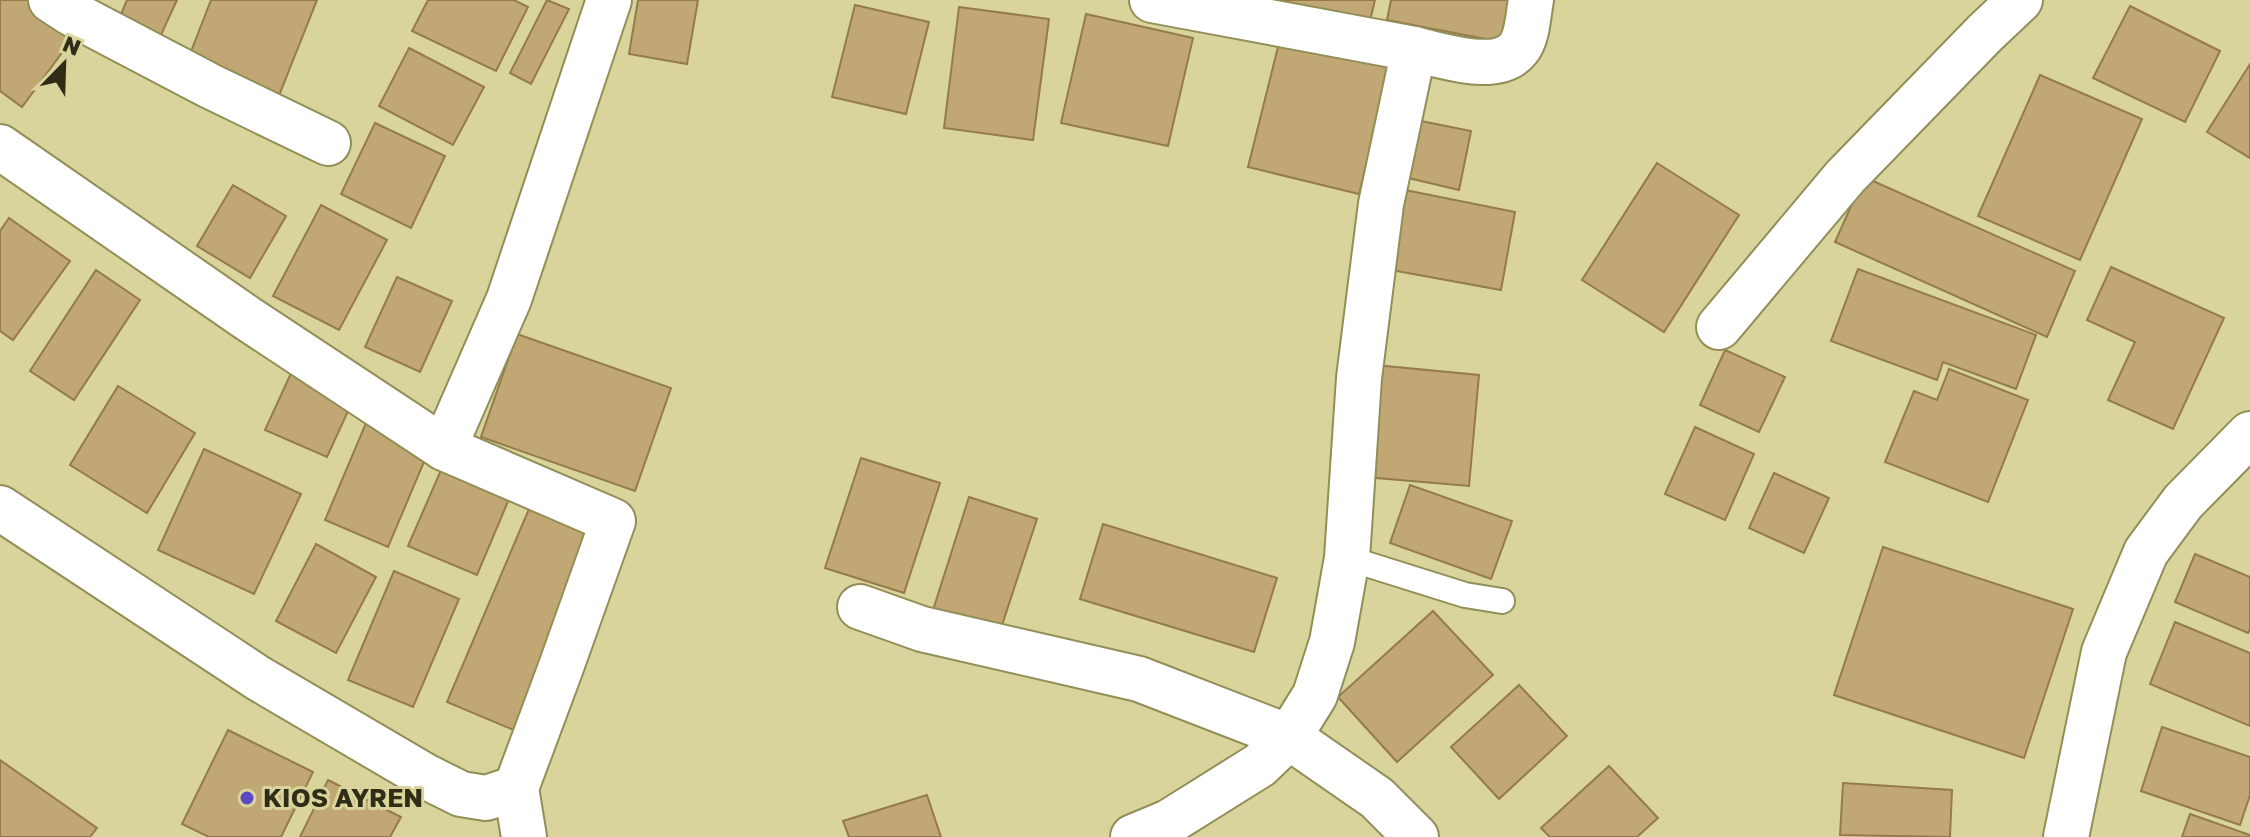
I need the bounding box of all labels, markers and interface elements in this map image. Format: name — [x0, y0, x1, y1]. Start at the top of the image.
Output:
north arrow — [24, 24, 104, 104]
text: N — [59, 29, 85, 61]
place label: KIOS AYREN — [263, 782, 423, 813]
marker: KIOS AYREN — [238, 789, 256, 807]

